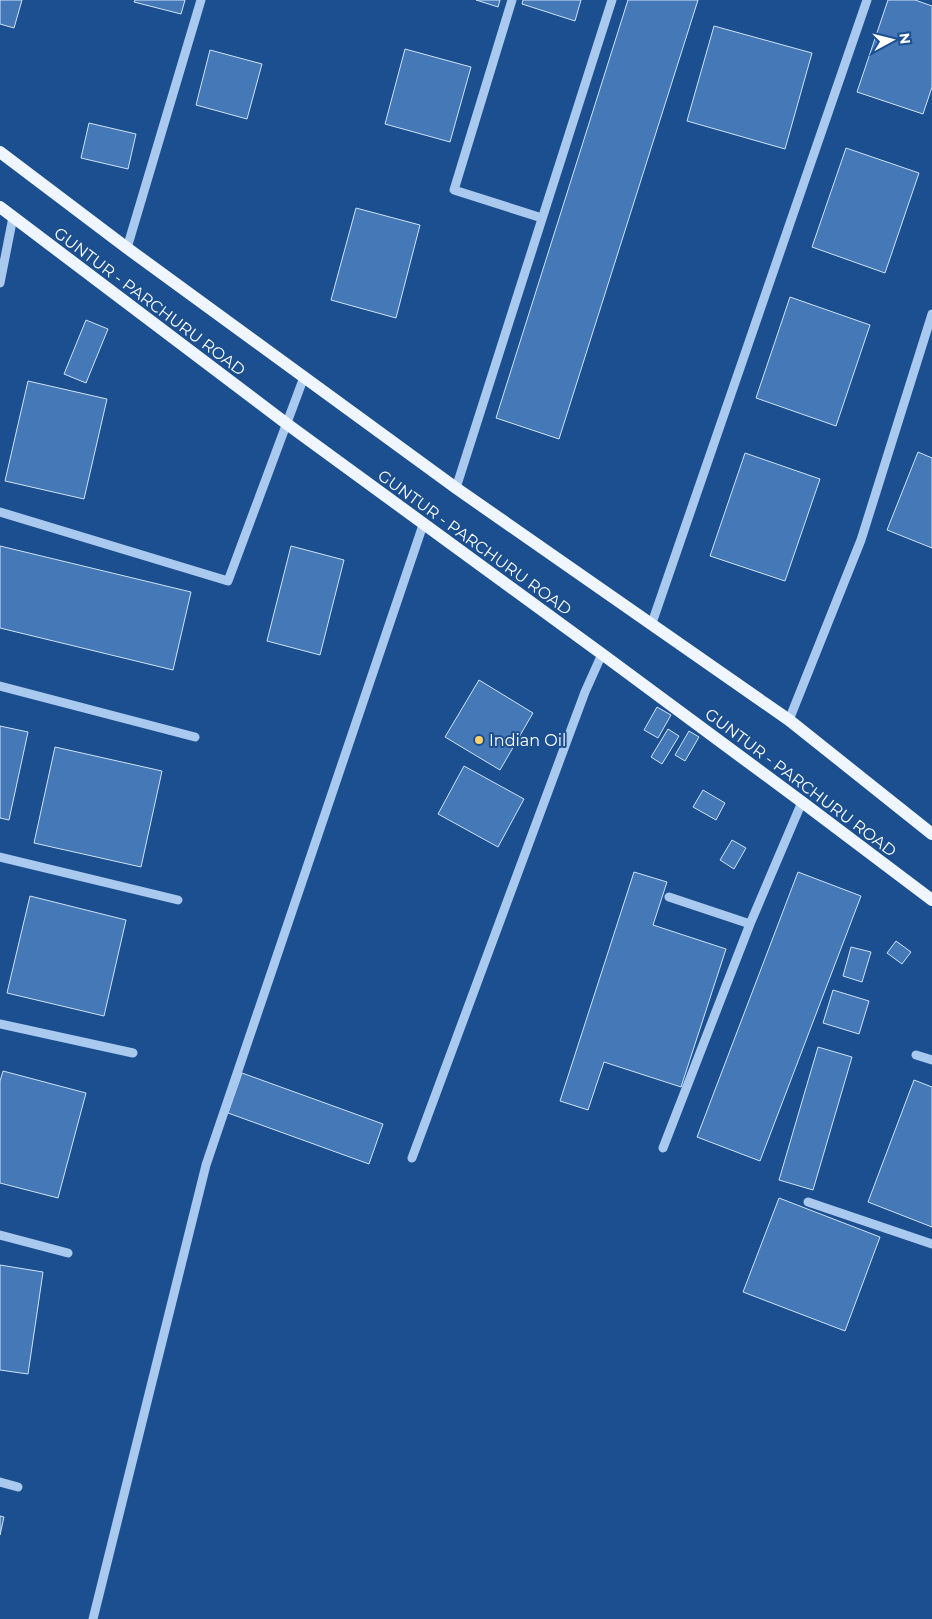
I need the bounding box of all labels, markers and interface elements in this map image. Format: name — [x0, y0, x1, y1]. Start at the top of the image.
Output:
north arrow — [867, 15, 917, 65]
text: N — [895, 32, 915, 45]
street label: GUNTUR - PARCHURU ROAD — [50, 223, 249, 380]
street label: GUNTUR - PARCHURU ROAD — [374, 466, 575, 619]
street label: GUNTUR - PARCHURU ROAD — [701, 704, 900, 861]
place label: Indian Oil — [489, 731, 566, 750]
marker: Indian Oil — [473, 734, 485, 746]

